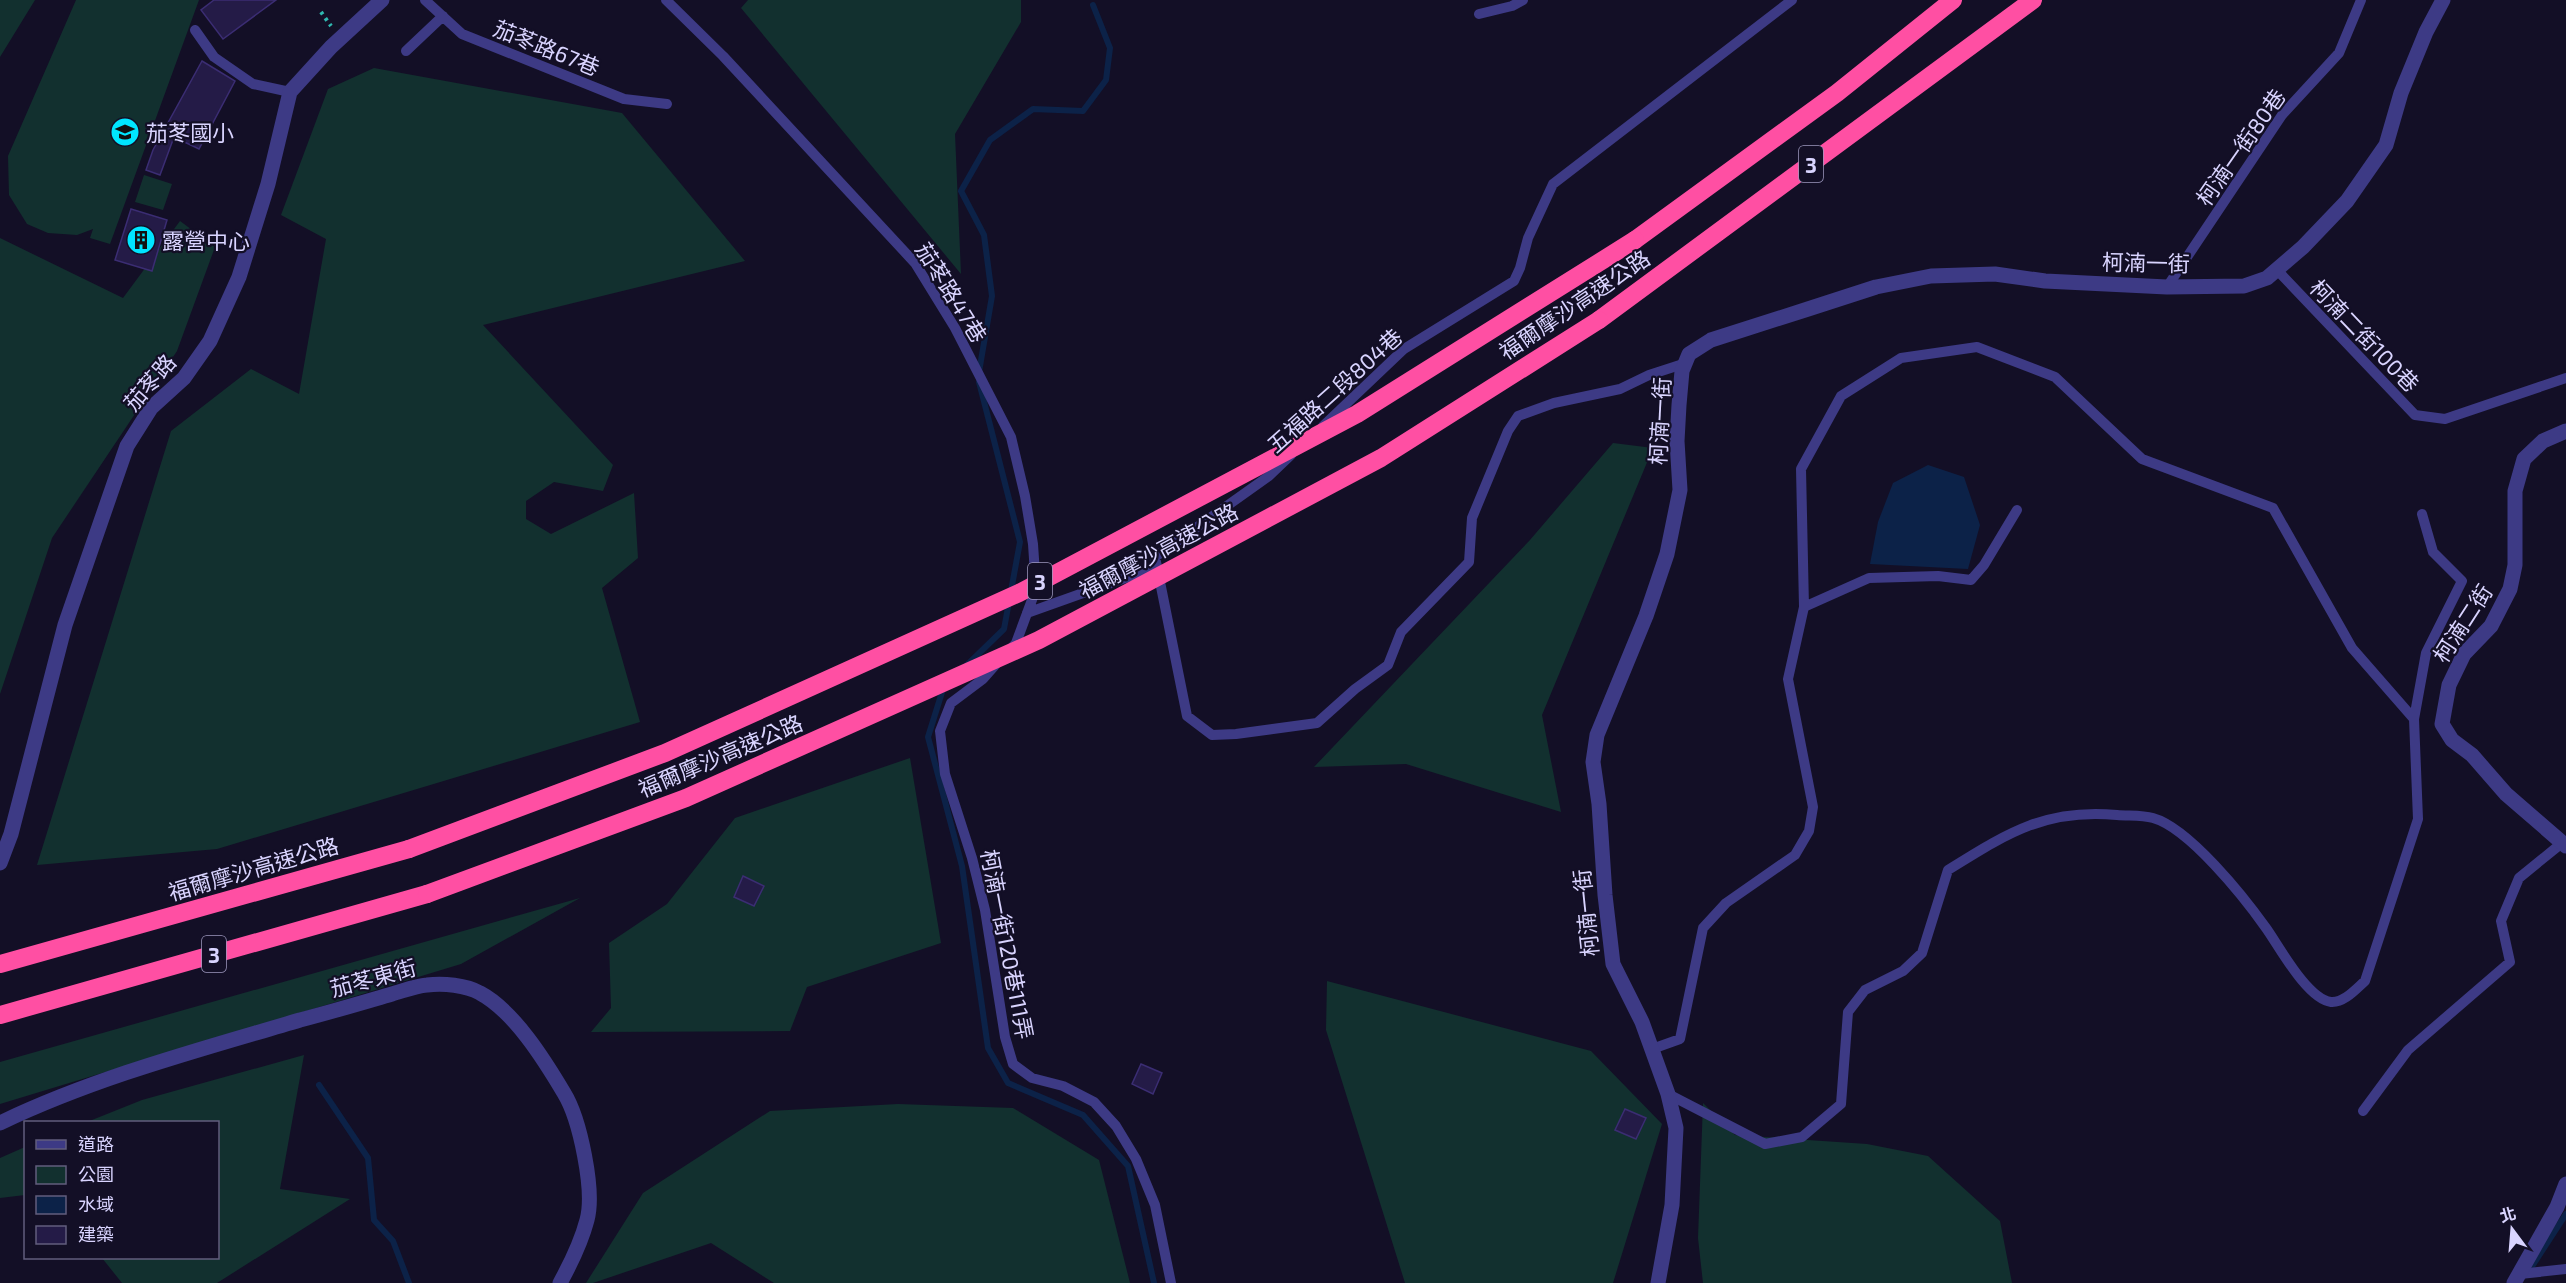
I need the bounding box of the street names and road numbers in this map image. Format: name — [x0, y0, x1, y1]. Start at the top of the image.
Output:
street label: 茄苳路67巷 — [490, 14, 604, 80]
street label: 柯湳一街80巷 — [2190, 84, 2290, 210]
road number: 3 — [1799, 146, 1823, 182]
street label: 茄苳路47巷 — [911, 237, 993, 347]
street label: 福爾摩沙高速公路 — [1494, 244, 1654, 364]
street label: 柯湳一街 — [2102, 248, 2190, 276]
street label: 柯湳二街100巷 — [2305, 274, 2425, 396]
street label: 五福路二段804巷 — [1261, 323, 1407, 457]
street label: 茄苳路 — [118, 349, 180, 415]
street label: 柯湳一街 — [1644, 376, 1674, 466]
street label: 福爾摩沙高速公路 — [1074, 497, 1242, 603]
road number: 3 — [1028, 563, 1052, 599]
street label: 柯湳二街 — [2427, 579, 2497, 667]
street label: 福爾摩沙高速公路 — [634, 709, 806, 801]
street label: 福爾摩沙高速公路 — [165, 831, 341, 905]
street label: 柯湳一街120巷111弄 — [977, 847, 1039, 1041]
street label: 柯湳一街 — [1567, 868, 1603, 958]
road number: 3 — [202, 936, 226, 972]
street label: 茄苳東街 — [327, 953, 419, 1001]

